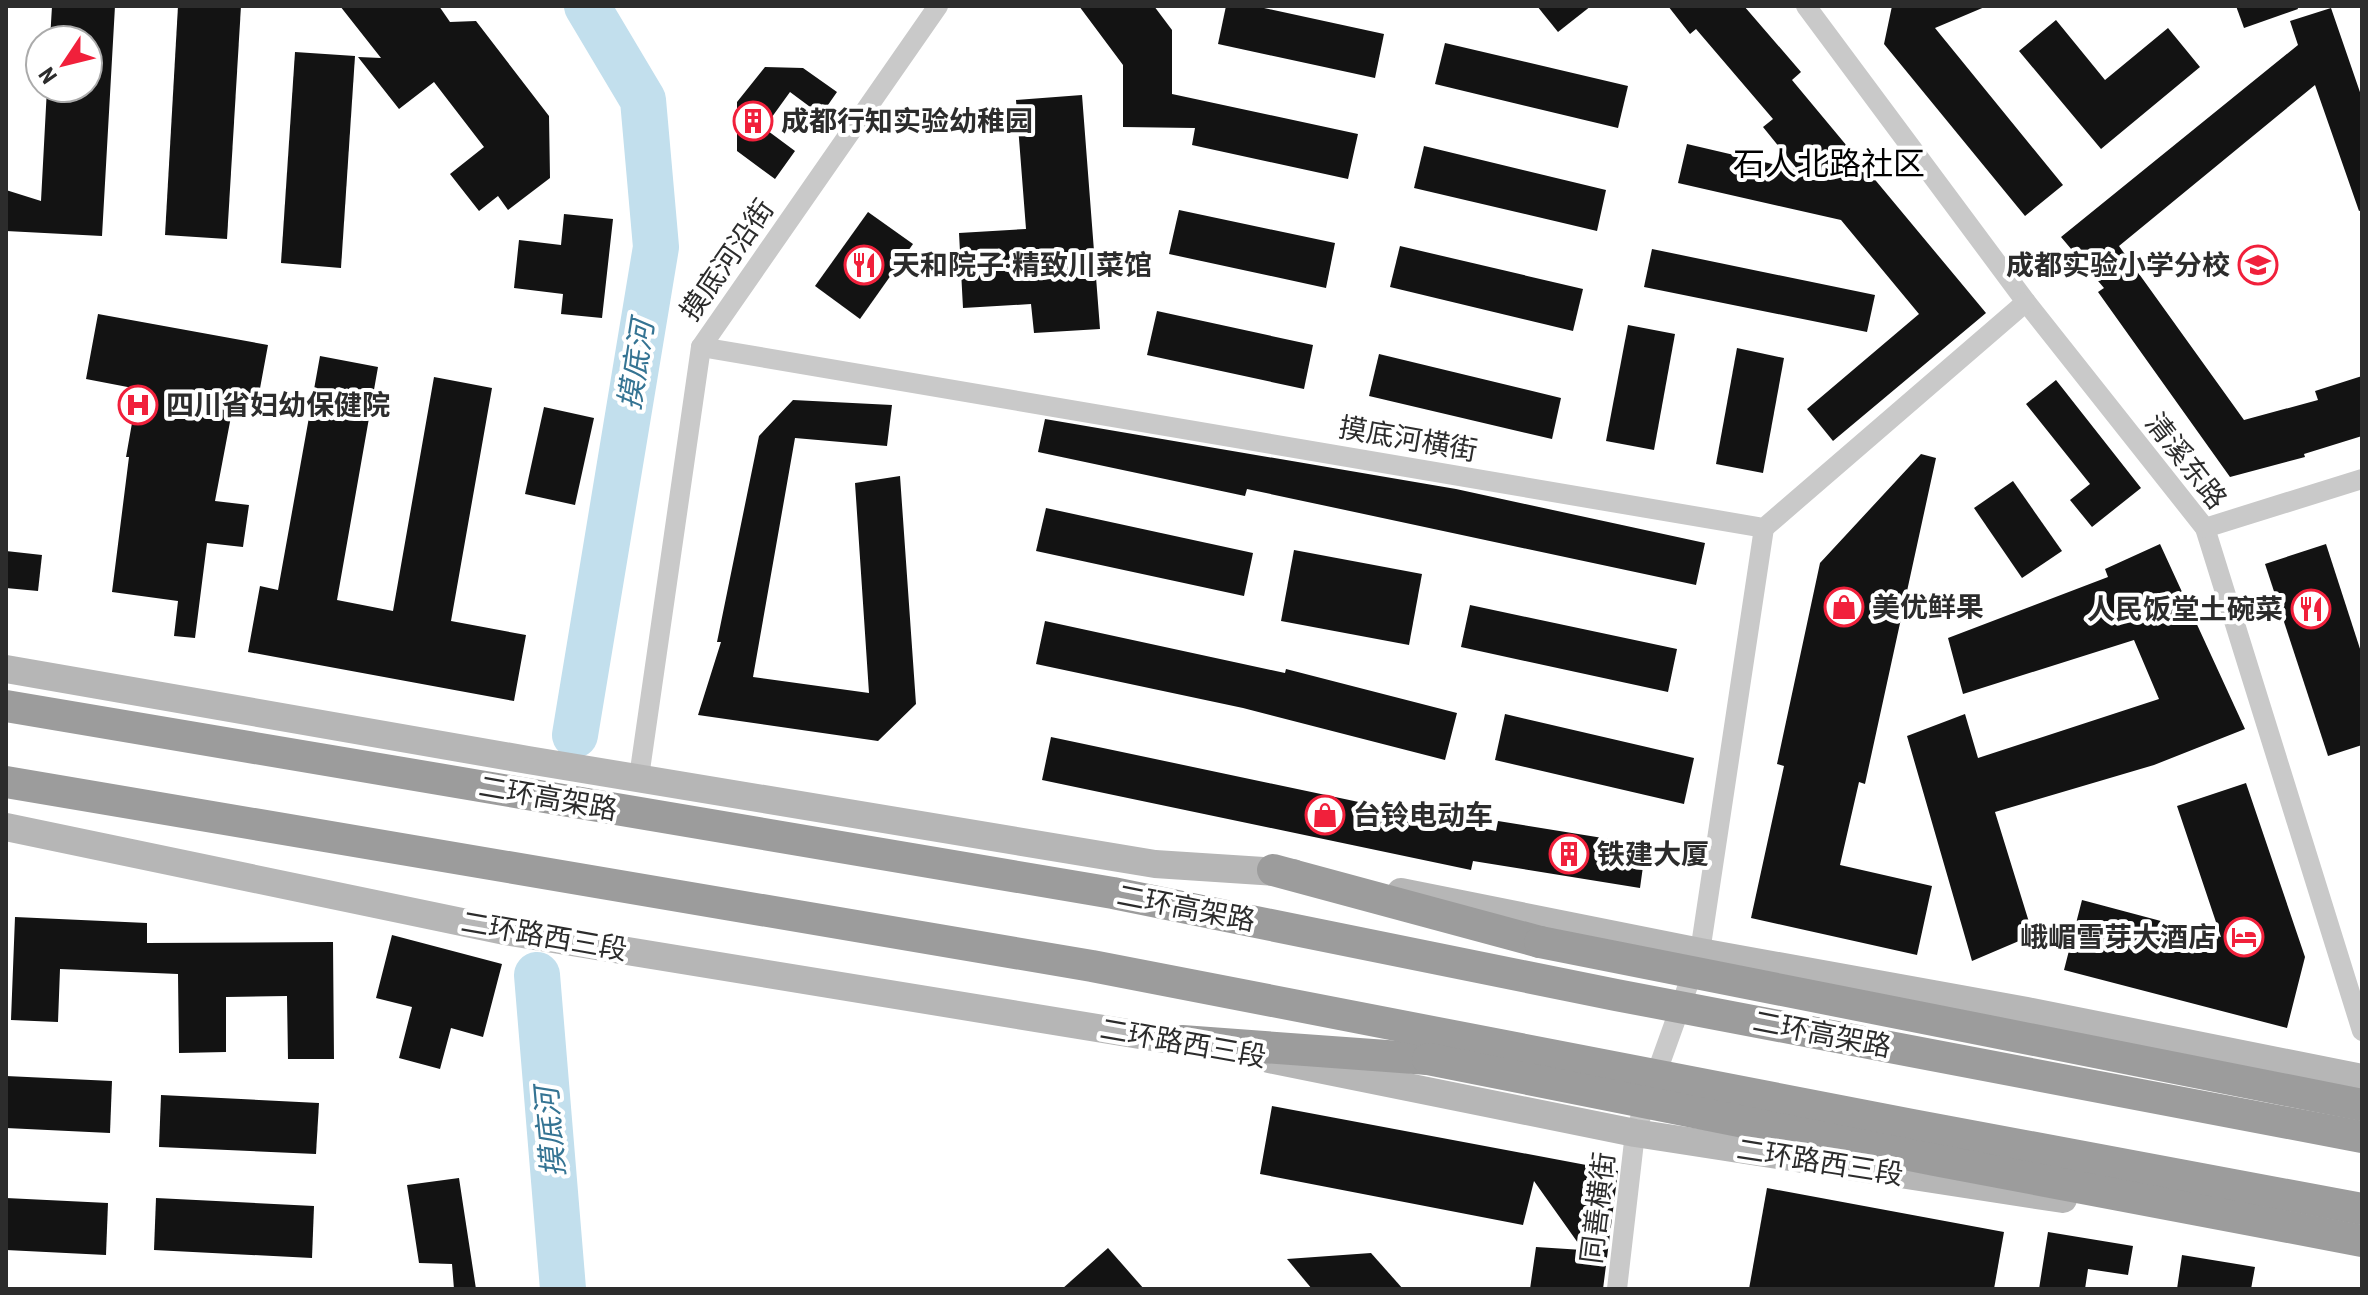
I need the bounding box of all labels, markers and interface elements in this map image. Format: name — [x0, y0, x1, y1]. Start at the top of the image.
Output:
north arrow — [24, 24, 104, 104]
text: N — [34, 62, 62, 88]
building icon: 成都行知实验幼稚园 — [732, 100, 774, 142]
place label: 成都行知实验幼稚园 — [781, 105, 1033, 138]
district label: 石人北路社区 — [1733, 145, 1925, 183]
street label: 摸底河沿街 — [673, 193, 781, 327]
restaurant icon: 天和院子·精致川菜馆 — [843, 244, 885, 286]
school or university icon: 成都实验小学分校 — [2237, 244, 2279, 286]
place label: 天和院子·精致川菜馆 — [892, 249, 1152, 282]
place label: 成都实验小学分校 — [2006, 249, 2230, 282]
water label: 摸底河 — [612, 313, 661, 412]
hospital icon: 四川省妇幼保健院 — [117, 384, 159, 426]
place label: 四川省妇幼保健院 — [166, 389, 390, 422]
street label: 清溪东路 — [2139, 407, 2233, 515]
street label: 摸底河横街 — [1336, 411, 1480, 467]
shop icon: 美优鲜果 — [1823, 586, 1865, 628]
restaurant icon: 人民饭堂土碗菜 — [2290, 588, 2332, 630]
place label: 美优鲜果 — [1872, 591, 1984, 624]
place label: 人民饭堂土碗菜 — [2087, 593, 2283, 626]
street label: 二环高架路 — [476, 770, 620, 826]
shop icon: 台铃电动车 — [1304, 794, 1346, 836]
place label: 台铃电动车 — [1353, 799, 1493, 832]
building icon: 铁建大厦 — [1548, 833, 1590, 875]
place label: 铁建大厦 — [1597, 838, 1709, 871]
street label: 二环高架路 — [1114, 878, 1258, 938]
street label: 二环路西三段 — [458, 905, 630, 967]
hotel icon: 峨嵋雪芽大酒店 — [2223, 916, 2265, 958]
place label: 峨嵋雪芽大酒店 — [2020, 921, 2216, 954]
street label: 二环高架路 — [1750, 1004, 1894, 1064]
street label: 二环路西三段 — [1097, 1012, 1269, 1074]
water label: 摸底河 — [528, 1081, 571, 1178]
street label: 二环路西三段 — [1734, 1133, 1906, 1191]
street label: 同善横街 — [1575, 1150, 1621, 1266]

